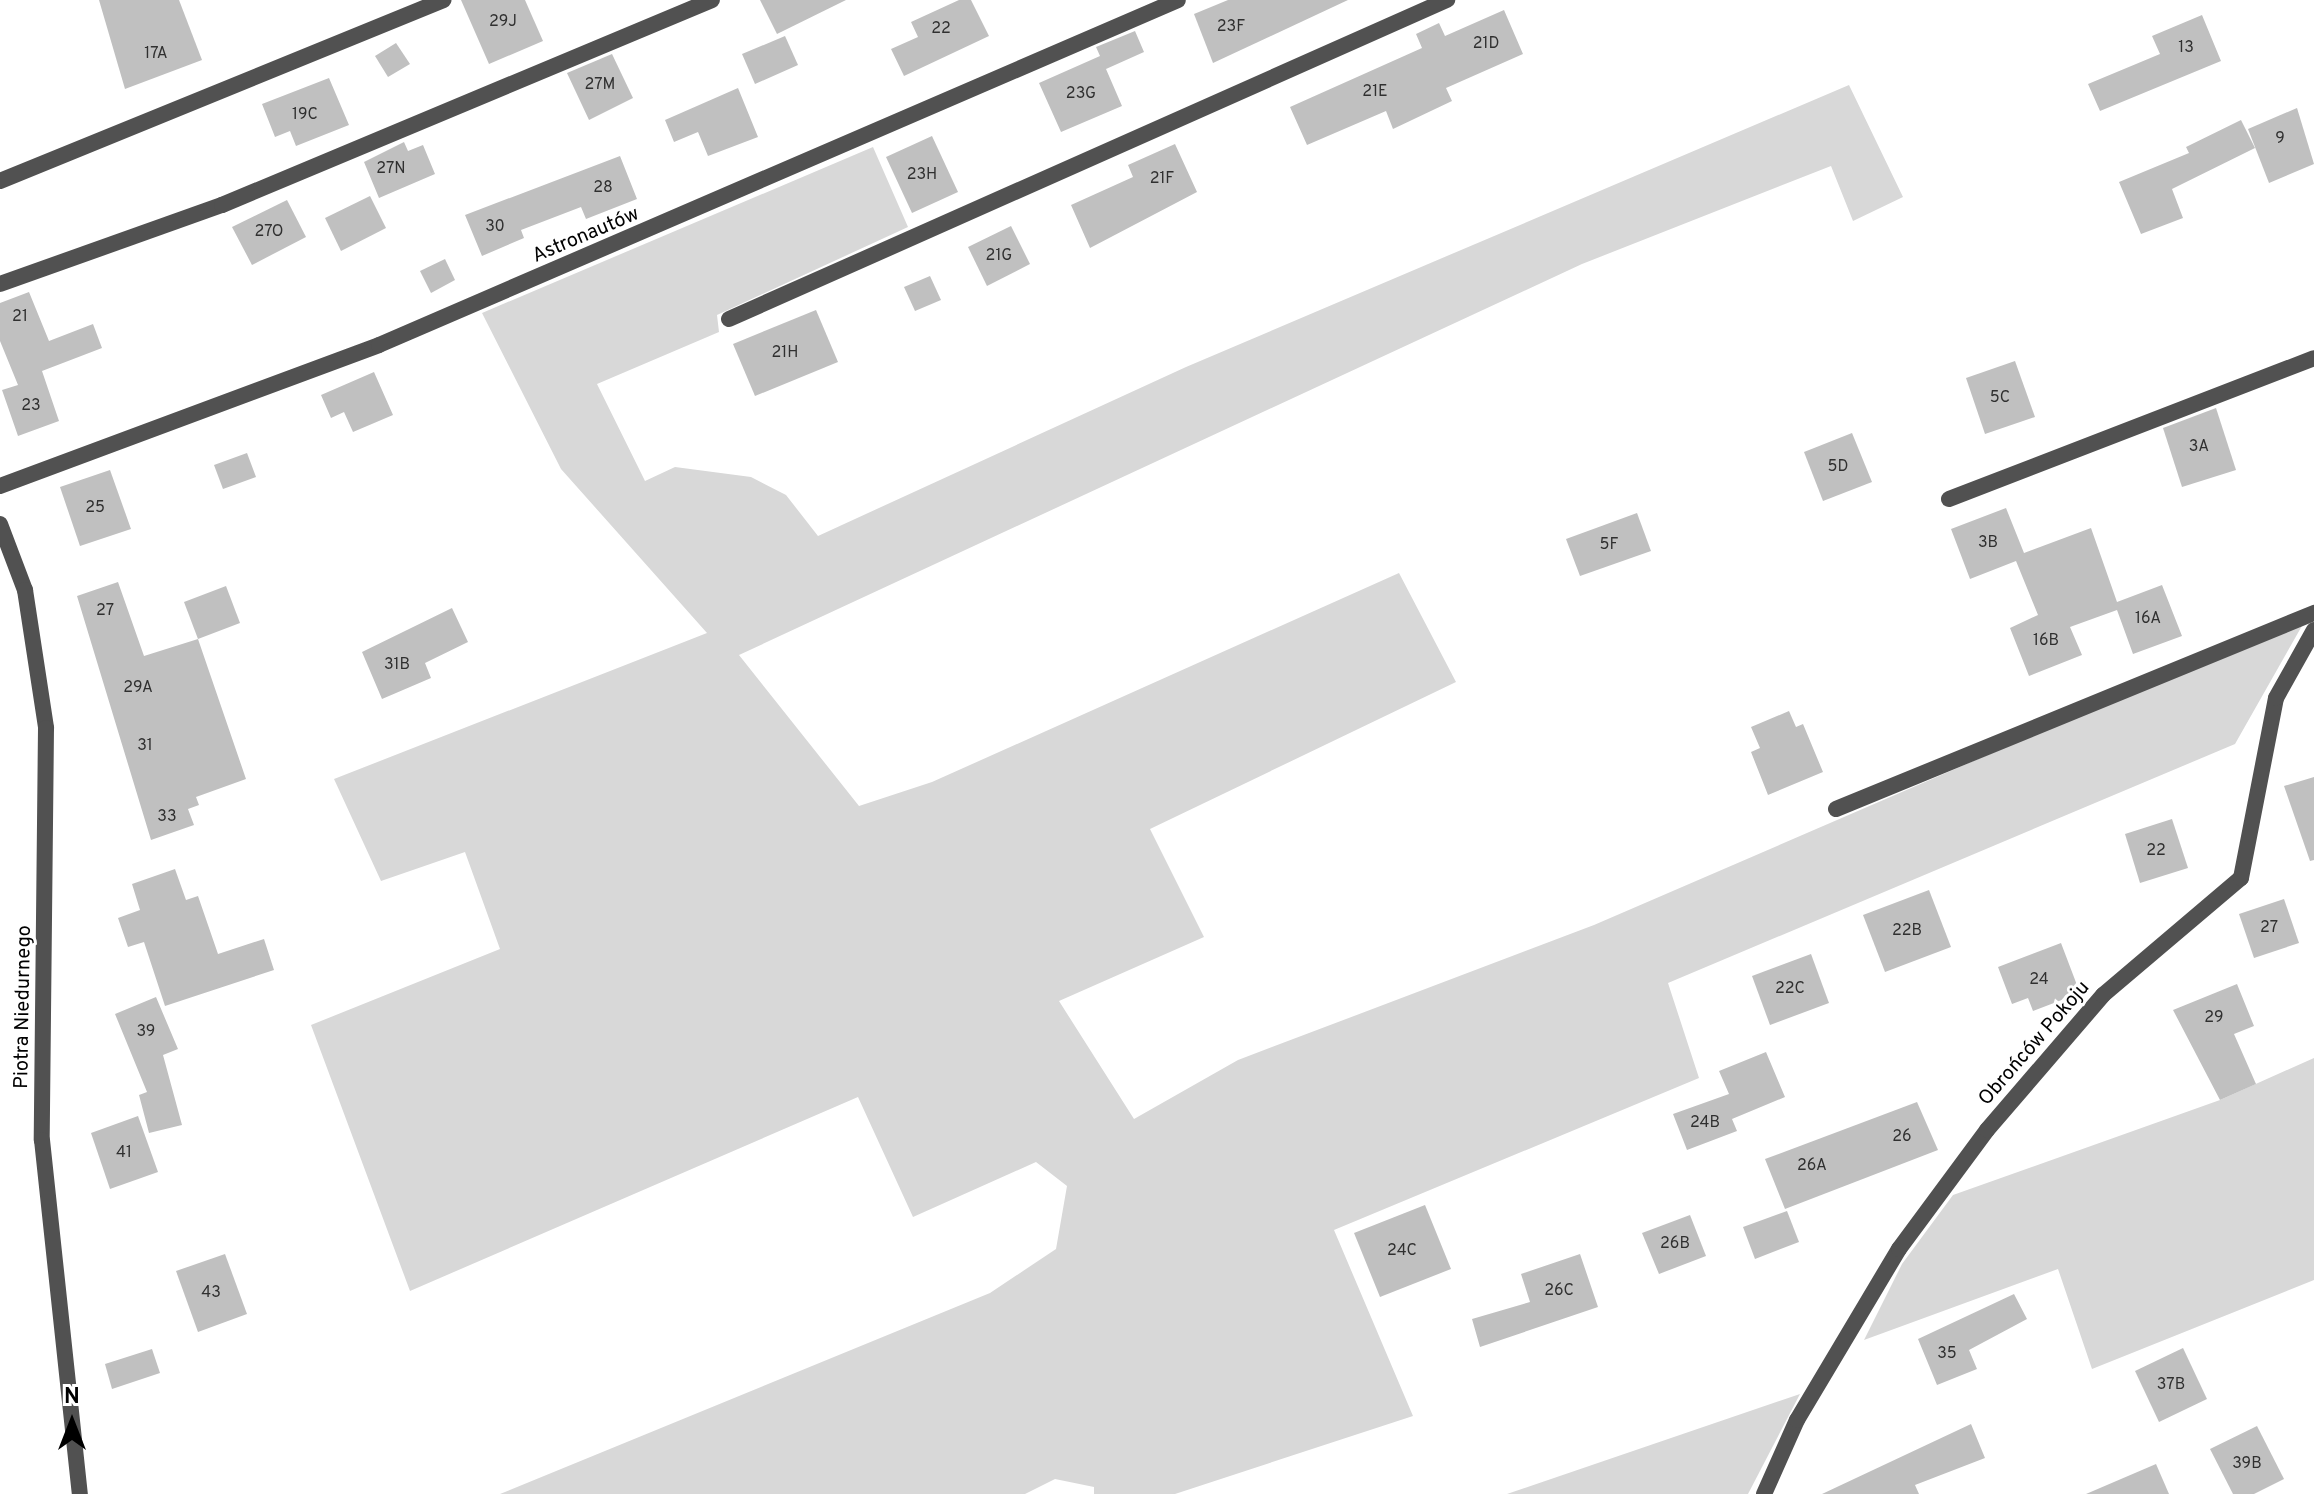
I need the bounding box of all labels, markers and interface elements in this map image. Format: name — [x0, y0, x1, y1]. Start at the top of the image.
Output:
house number: 29J — [489, 12, 517, 32]
house number: 23F — [1217, 17, 1245, 37]
house number: 22 — [931, 19, 951, 39]
house number: 21D — [1473, 34, 1499, 54]
house number: 13 — [2178, 38, 2194, 58]
house number: 17A — [144, 44, 168, 64]
house number: 27M — [585, 75, 615, 95]
house number: 21E — [1362, 82, 1388, 102]
house number: 23G — [1066, 84, 1096, 104]
house number: 19C — [292, 105, 318, 125]
house number: 9 — [2275, 129, 2285, 149]
house number: 27N — [376, 159, 406, 179]
house number: 23H — [907, 165, 937, 185]
house number: 21F — [1150, 169, 1174, 189]
house number: 28 — [593, 178, 613, 198]
street label: Astronautów — [529, 203, 643, 269]
house number: 30 — [485, 217, 505, 237]
house number: 27O — [255, 222, 283, 242]
house number: 21G — [986, 246, 1012, 266]
house number: 21 — [12, 307, 28, 327]
house number: 21H — [772, 343, 798, 363]
house number: 5C — [1990, 388, 2010, 408]
house number: 23 — [21, 396, 41, 416]
house number: 3A — [2189, 437, 2209, 457]
house number: 5D — [1828, 457, 1848, 477]
house number: 25 — [85, 498, 105, 518]
house number: 3B — [1978, 533, 1998, 553]
house number: 5F — [1600, 535, 1618, 555]
house number: 27 — [96, 601, 114, 621]
house number: 16A — [2135, 609, 2161, 629]
house number: 16B — [2033, 631, 2059, 651]
house number: 31B — [384, 655, 410, 675]
house number: 29A — [123, 678, 153, 698]
house number: 31 — [137, 736, 153, 756]
house number: 33 — [157, 807, 177, 827]
house number: 22 — [2146, 841, 2166, 861]
house number: 27 — [2260, 918, 2278, 938]
house number: 22B — [1892, 921, 1922, 941]
street label: Piotra Niedurnego — [11, 925, 37, 1089]
house number: 24 — [2029, 970, 2049, 990]
street label: Obrońców Pokoju — [1974, 977, 2096, 1111]
house number: 22C — [1775, 979, 1805, 999]
house number: 29 — [2204, 1008, 2224, 1028]
house number: 39 — [137, 1022, 155, 1042]
house number: 24B — [1690, 1113, 1720, 1133]
house number: 26 — [1892, 1127, 1912, 1147]
house number: 41 — [116, 1143, 132, 1163]
house number: 26A — [1797, 1156, 1827, 1176]
house number: 26B — [1660, 1234, 1690, 1254]
house number: 24C — [1387, 1241, 1417, 1261]
house number: 26C — [1544, 1281, 1574, 1301]
house number: 43 — [201, 1283, 221, 1303]
house number: 35 — [1937, 1344, 1957, 1364]
house number: 37B — [2157, 1375, 2185, 1395]
north arrow — [32, 1382, 112, 1462]
text: N — [64, 1384, 80, 1411]
house number: 39B — [2232, 1454, 2262, 1474]

